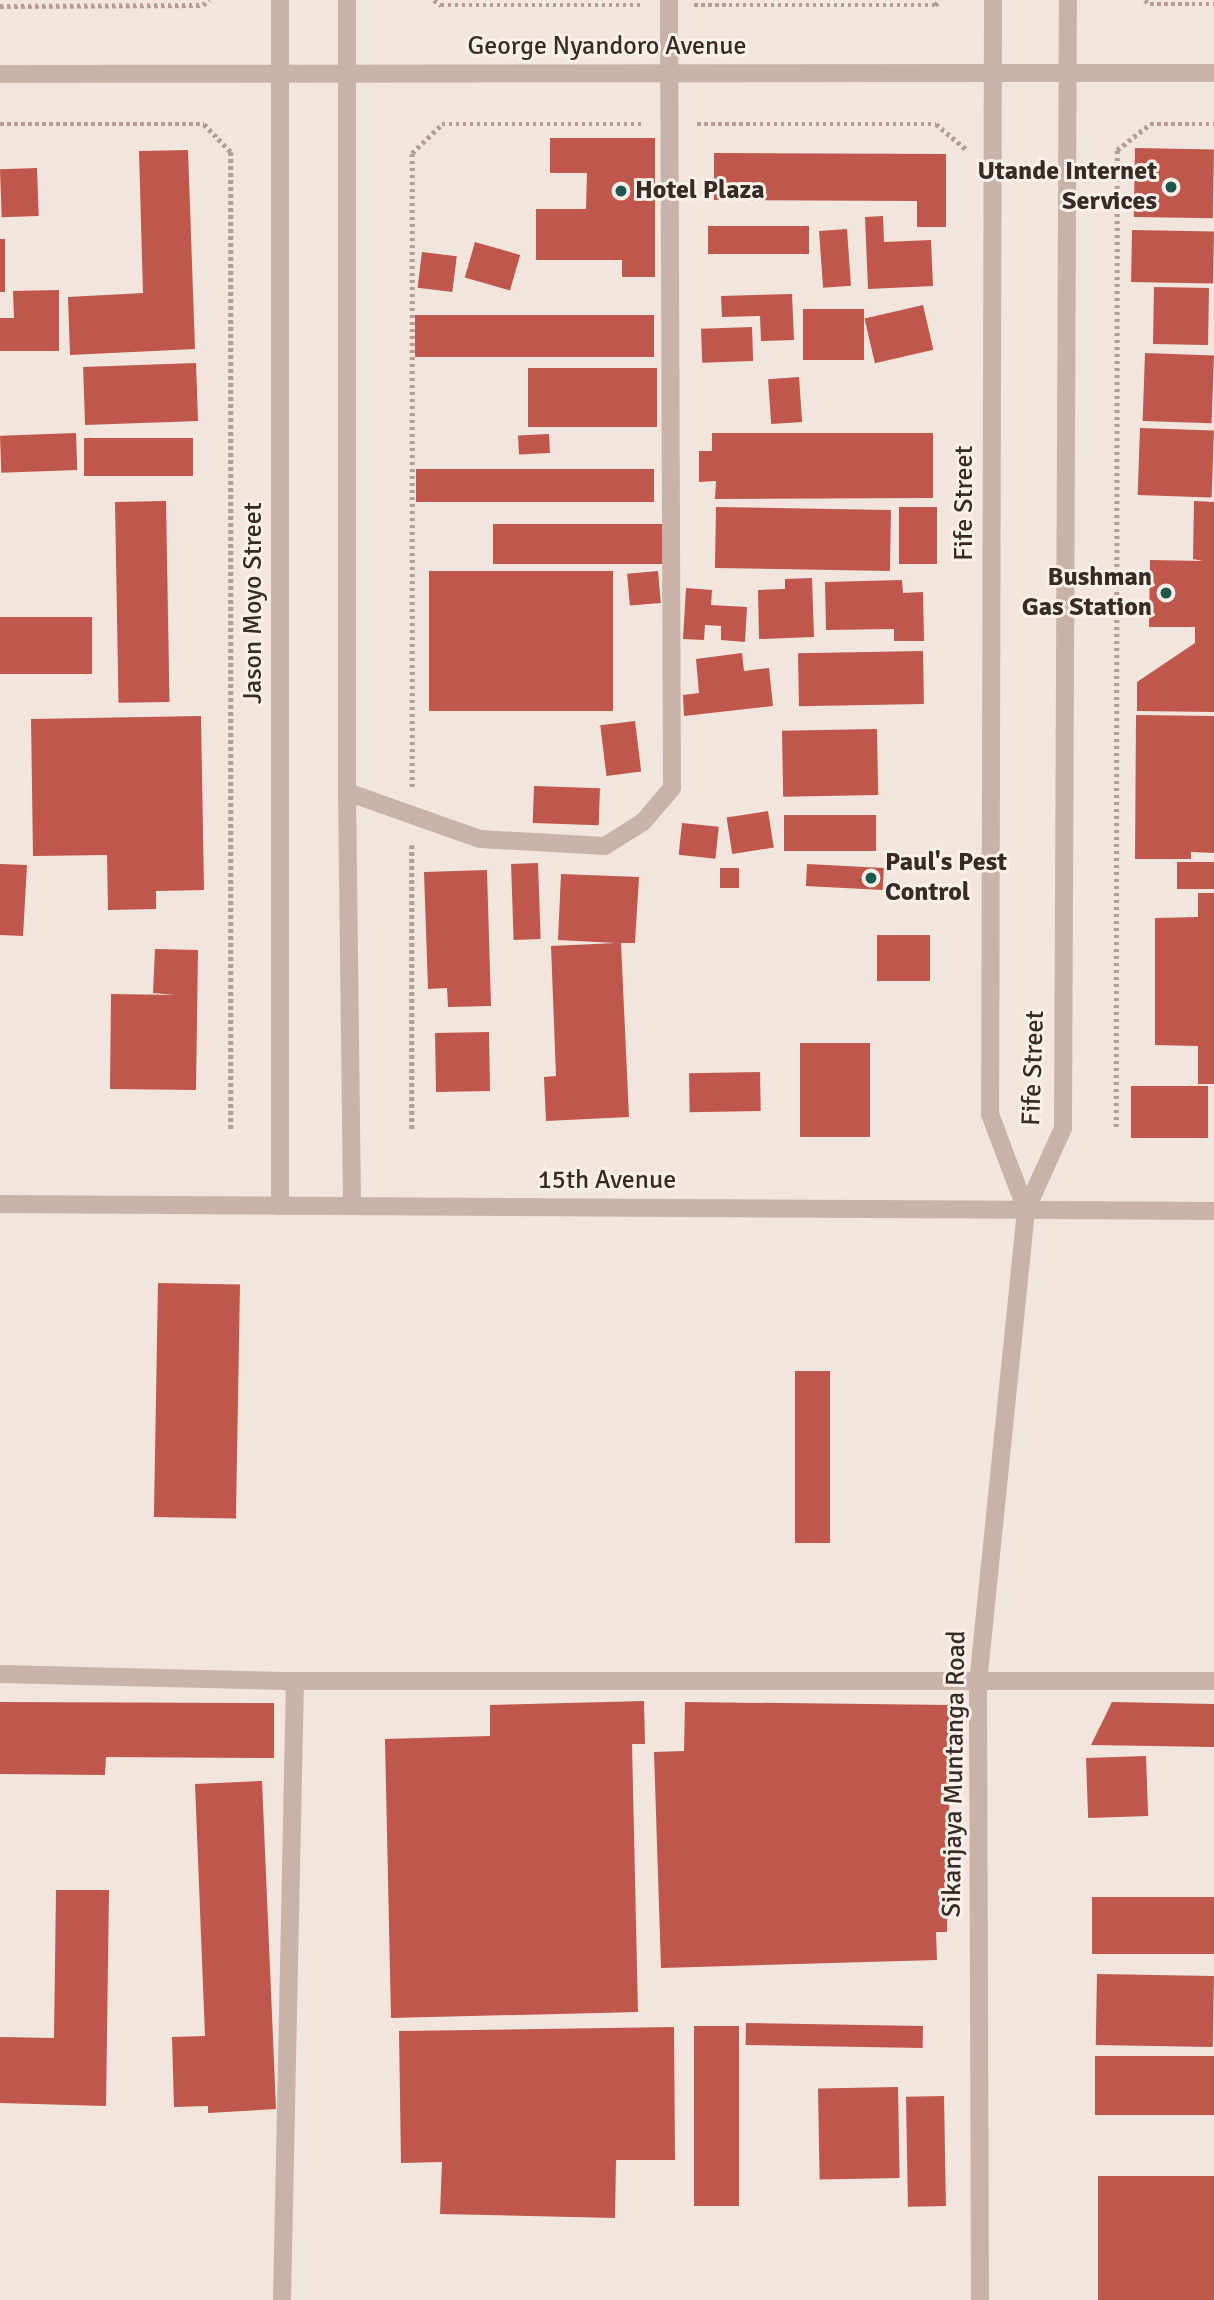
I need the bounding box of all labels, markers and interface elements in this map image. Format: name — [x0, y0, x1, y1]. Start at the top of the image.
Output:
street label: George Nyandoro Avenue — [468, 31, 746, 63]
place label: Utande Internet Services — [978, 156, 1157, 218]
place label: Hotel Plaza — [635, 175, 765, 207]
marker: Utande Internet Services — [1163, 179, 1179, 195]
marker: Hotel Plaza — [613, 183, 629, 199]
street label: Fife Street — [949, 445, 981, 561]
street label: Jason Moyo Street — [238, 502, 270, 704]
place label: Bushman Gas Station — [1022, 562, 1152, 624]
marker: Bushman Gas Station — [1158, 585, 1174, 601]
place label: Paul's Pest Control — [885, 847, 1007, 908]
marker: Paul's Pest Control — [863, 870, 879, 886]
street label: Fife Street — [1016, 1010, 1052, 1126]
street label: 15th Avenue — [538, 1165, 676, 1197]
street label: Sikanjaya Muntanga Road — [937, 1630, 973, 1918]

